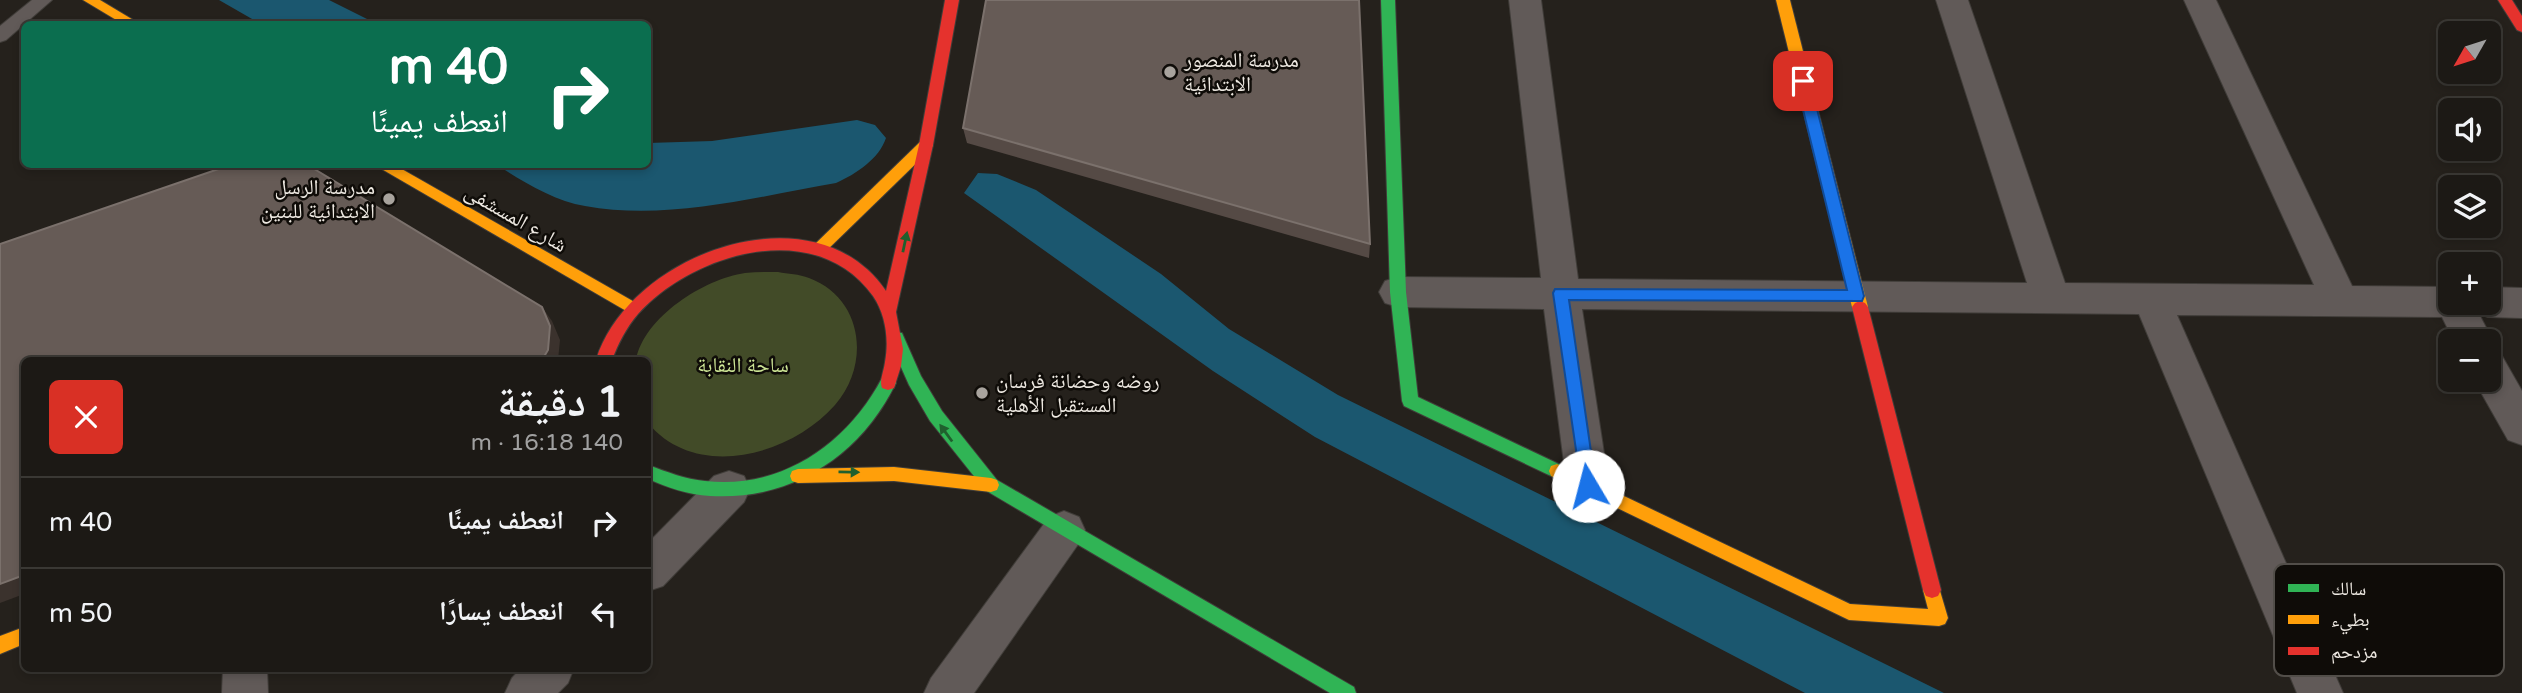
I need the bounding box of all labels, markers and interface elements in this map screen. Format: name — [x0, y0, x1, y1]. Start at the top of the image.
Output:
north arrow — [2438, 21, 2501, 84]
map controls — [2438, 21, 2501, 392]
text: 40 m — [389, 38, 508, 97]
place label: مدرسة المنصور الابتدائية — [1183, 48, 1299, 97]
icon: right — [532, 49, 623, 140]
pin — [1773, 51, 1833, 111]
icon: arrive — [1784, 62, 1822, 100]
marker: مدرسة المنصور الابتدائية — [1162, 64, 1178, 80]
button: sound — [2438, 98, 2501, 161]
text: انعطف يمينًا — [371, 103, 508, 141]
place label: مدرسة الرسل الابتدائية للبنين — [261, 175, 375, 224]
button: layers — [2438, 175, 2501, 238]
street label: شارع المسشفى — [460, 179, 571, 258]
marker: مدرسة الرسل الابتدائية للبنين — [381, 191, 397, 207]
one-way arrow — [899, 231, 910, 253]
button: + — [2438, 252, 2501, 315]
button: − — [2438, 329, 2501, 392]
park label: ساحة النقابة — [697, 353, 789, 378]
place label: روضه وحضانة فرسان المستقبل الأهلية — [996, 369, 1160, 418]
text: 1 دقيقة — [497, 377, 623, 428]
button: close — [49, 380, 123, 454]
marker: روضه وحضانة فرسان المستقبل الأهلية — [974, 385, 990, 401]
one-way arrow — [940, 424, 954, 442]
text: 140 m · 16:18 — [471, 429, 623, 457]
position arrow — [1551, 449, 1625, 523]
one-way arrow — [838, 466, 860, 478]
icon: right — [585, 504, 623, 542]
text: انعطف يمينًا — [447, 505, 564, 536]
text: 40 m — [49, 507, 112, 538]
legend — [2274, 564, 2504, 676]
text: سالك — [2331, 578, 2366, 600]
icon: left — [585, 595, 623, 633]
text: انعطف يسارًا — [439, 596, 564, 627]
text: 50 m — [49, 598, 112, 629]
text: بطيء — [2331, 609, 2370, 635]
text: مزدحم — [2331, 641, 2377, 664]

